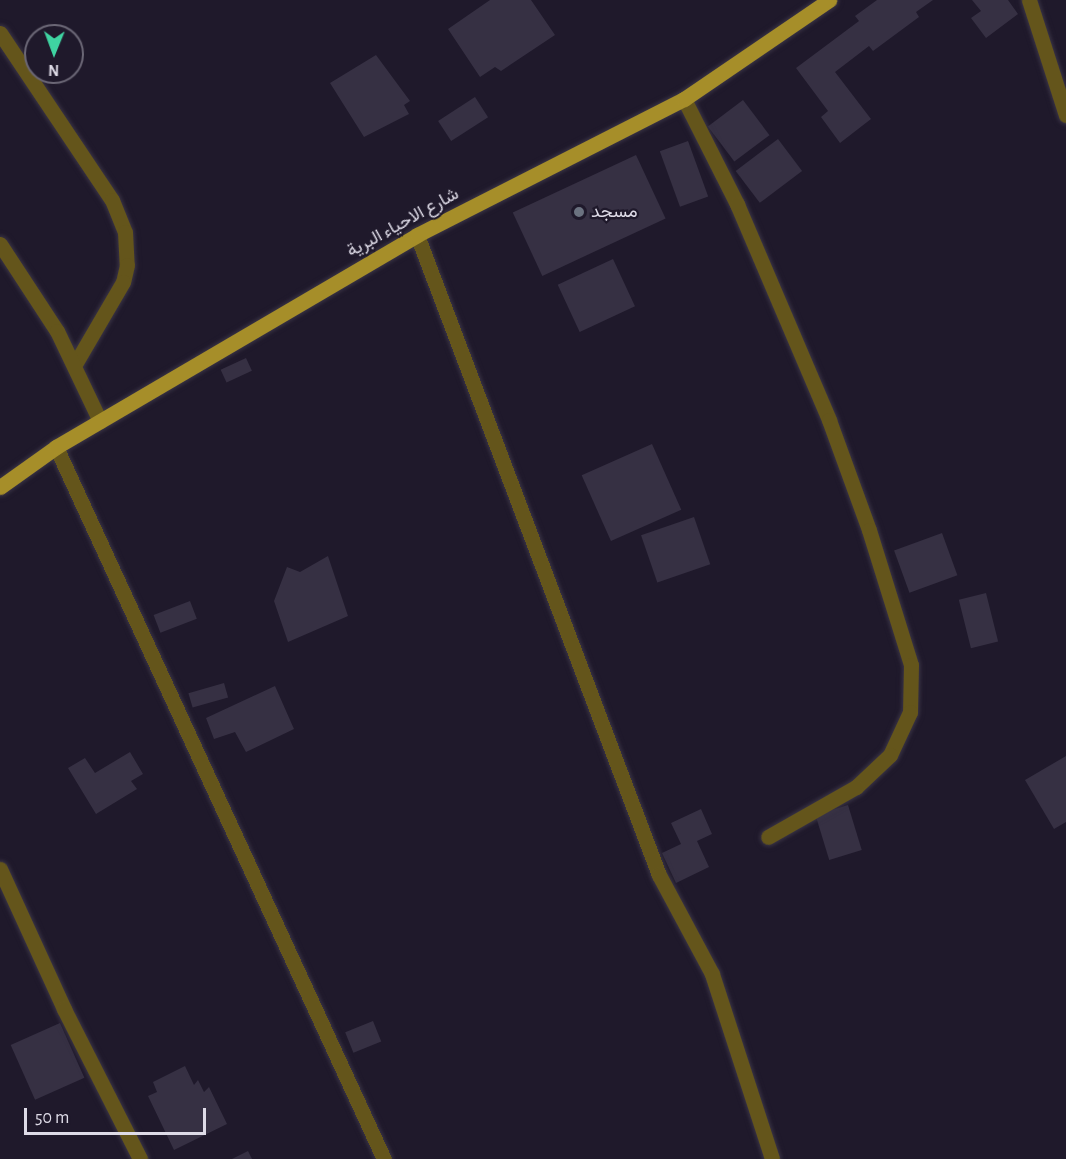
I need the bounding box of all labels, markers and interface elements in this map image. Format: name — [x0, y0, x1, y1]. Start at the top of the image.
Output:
north arrow — [24, 24, 84, 84]
text: N — [48, 62, 59, 78]
street label: شارع الاحياء البرية — [343, 183, 463, 263]
place label: مسجد — [591, 201, 638, 223]
marker: مسجد — [572, 205, 586, 219]
scale bar — [27, 1096, 208, 1134]
text: 50 m — [35, 1109, 69, 1127]

